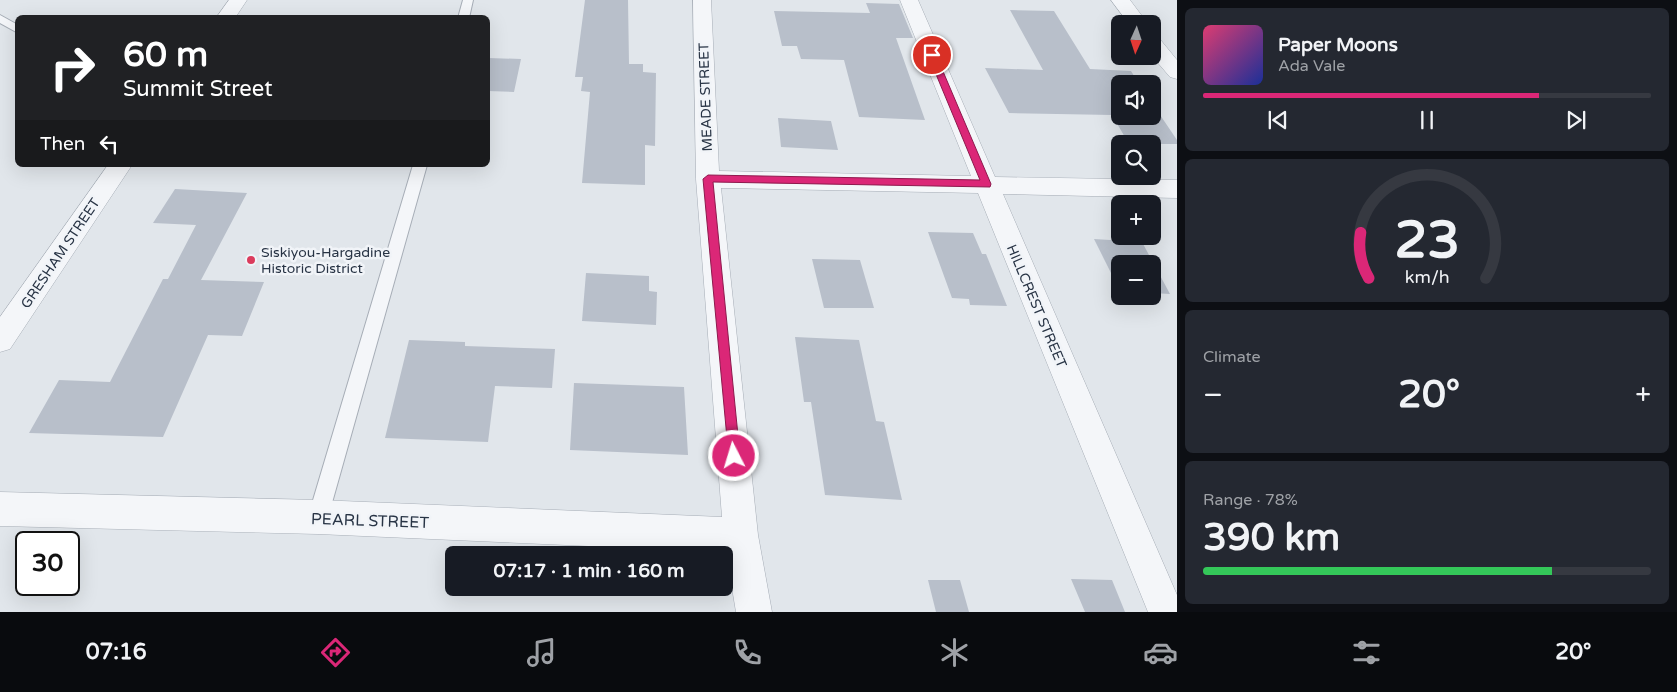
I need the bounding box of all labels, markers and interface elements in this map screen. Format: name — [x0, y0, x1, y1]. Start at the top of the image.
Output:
north arrow — [1111, 15, 1161, 65]
map controls — [1111, 15, 1161, 305]
text: 60 m — [123, 34, 208, 76]
pin — [911, 34, 953, 76]
text: Paper Moons — [1278, 34, 1398, 56]
icon: right — [40, 35, 105, 100]
icon: arrive — [918, 41, 946, 69]
street label: MEADE STREET — [695, 42, 716, 152]
text: Ada Vale — [1278, 56, 1345, 76]
button: sound — [1111, 75, 1161, 125]
text: Summit Street — [123, 76, 273, 102]
icon: previous — [1264, 106, 1292, 134]
icon: pause — [1413, 106, 1441, 134]
icon: next — [1562, 106, 1590, 134]
icon: left — [95, 130, 123, 158]
text: Then — [40, 133, 85, 155]
button: search — [1111, 135, 1161, 185]
street label: GRESHAM STREET — [17, 195, 104, 312]
button: + — [1111, 195, 1161, 245]
text: 23 — [1394, 209, 1460, 272]
street label: HILLCREST STREET — [1003, 242, 1070, 371]
place label: Siskiyou-Hargadine Historic District — [261, 244, 390, 277]
marker: Siskiyou-Hargadine Historic District — [245, 254, 257, 266]
button: − — [1111, 255, 1161, 305]
text: km/h — [1405, 267, 1449, 288]
text: Climate — [1203, 347, 1261, 367]
text: 20° — [1398, 372, 1460, 418]
text: − — [1203, 378, 1223, 412]
text: + — [1635, 378, 1651, 412]
position arrow — [707, 429, 759, 481]
text: Range · 78% — [1203, 490, 1298, 510]
street label: PEARL STREET — [311, 509, 430, 533]
text: 390 km — [1203, 515, 1340, 561]
speed limit sign: 30 — [15, 531, 80, 596]
text: 07:17 · 1 min · 160 m — [493, 560, 685, 582]
icon: directions — [318, 635, 353, 670]
icon: music — [524, 635, 559, 670]
icon: phone — [730, 635, 765, 670]
icon: climate — [937, 635, 972, 670]
icon: car — [1143, 635, 1178, 670]
icon: filters — [1349, 635, 1384, 670]
text: 07:16 — [86, 639, 147, 665]
text: 20° — [1555, 639, 1591, 665]

